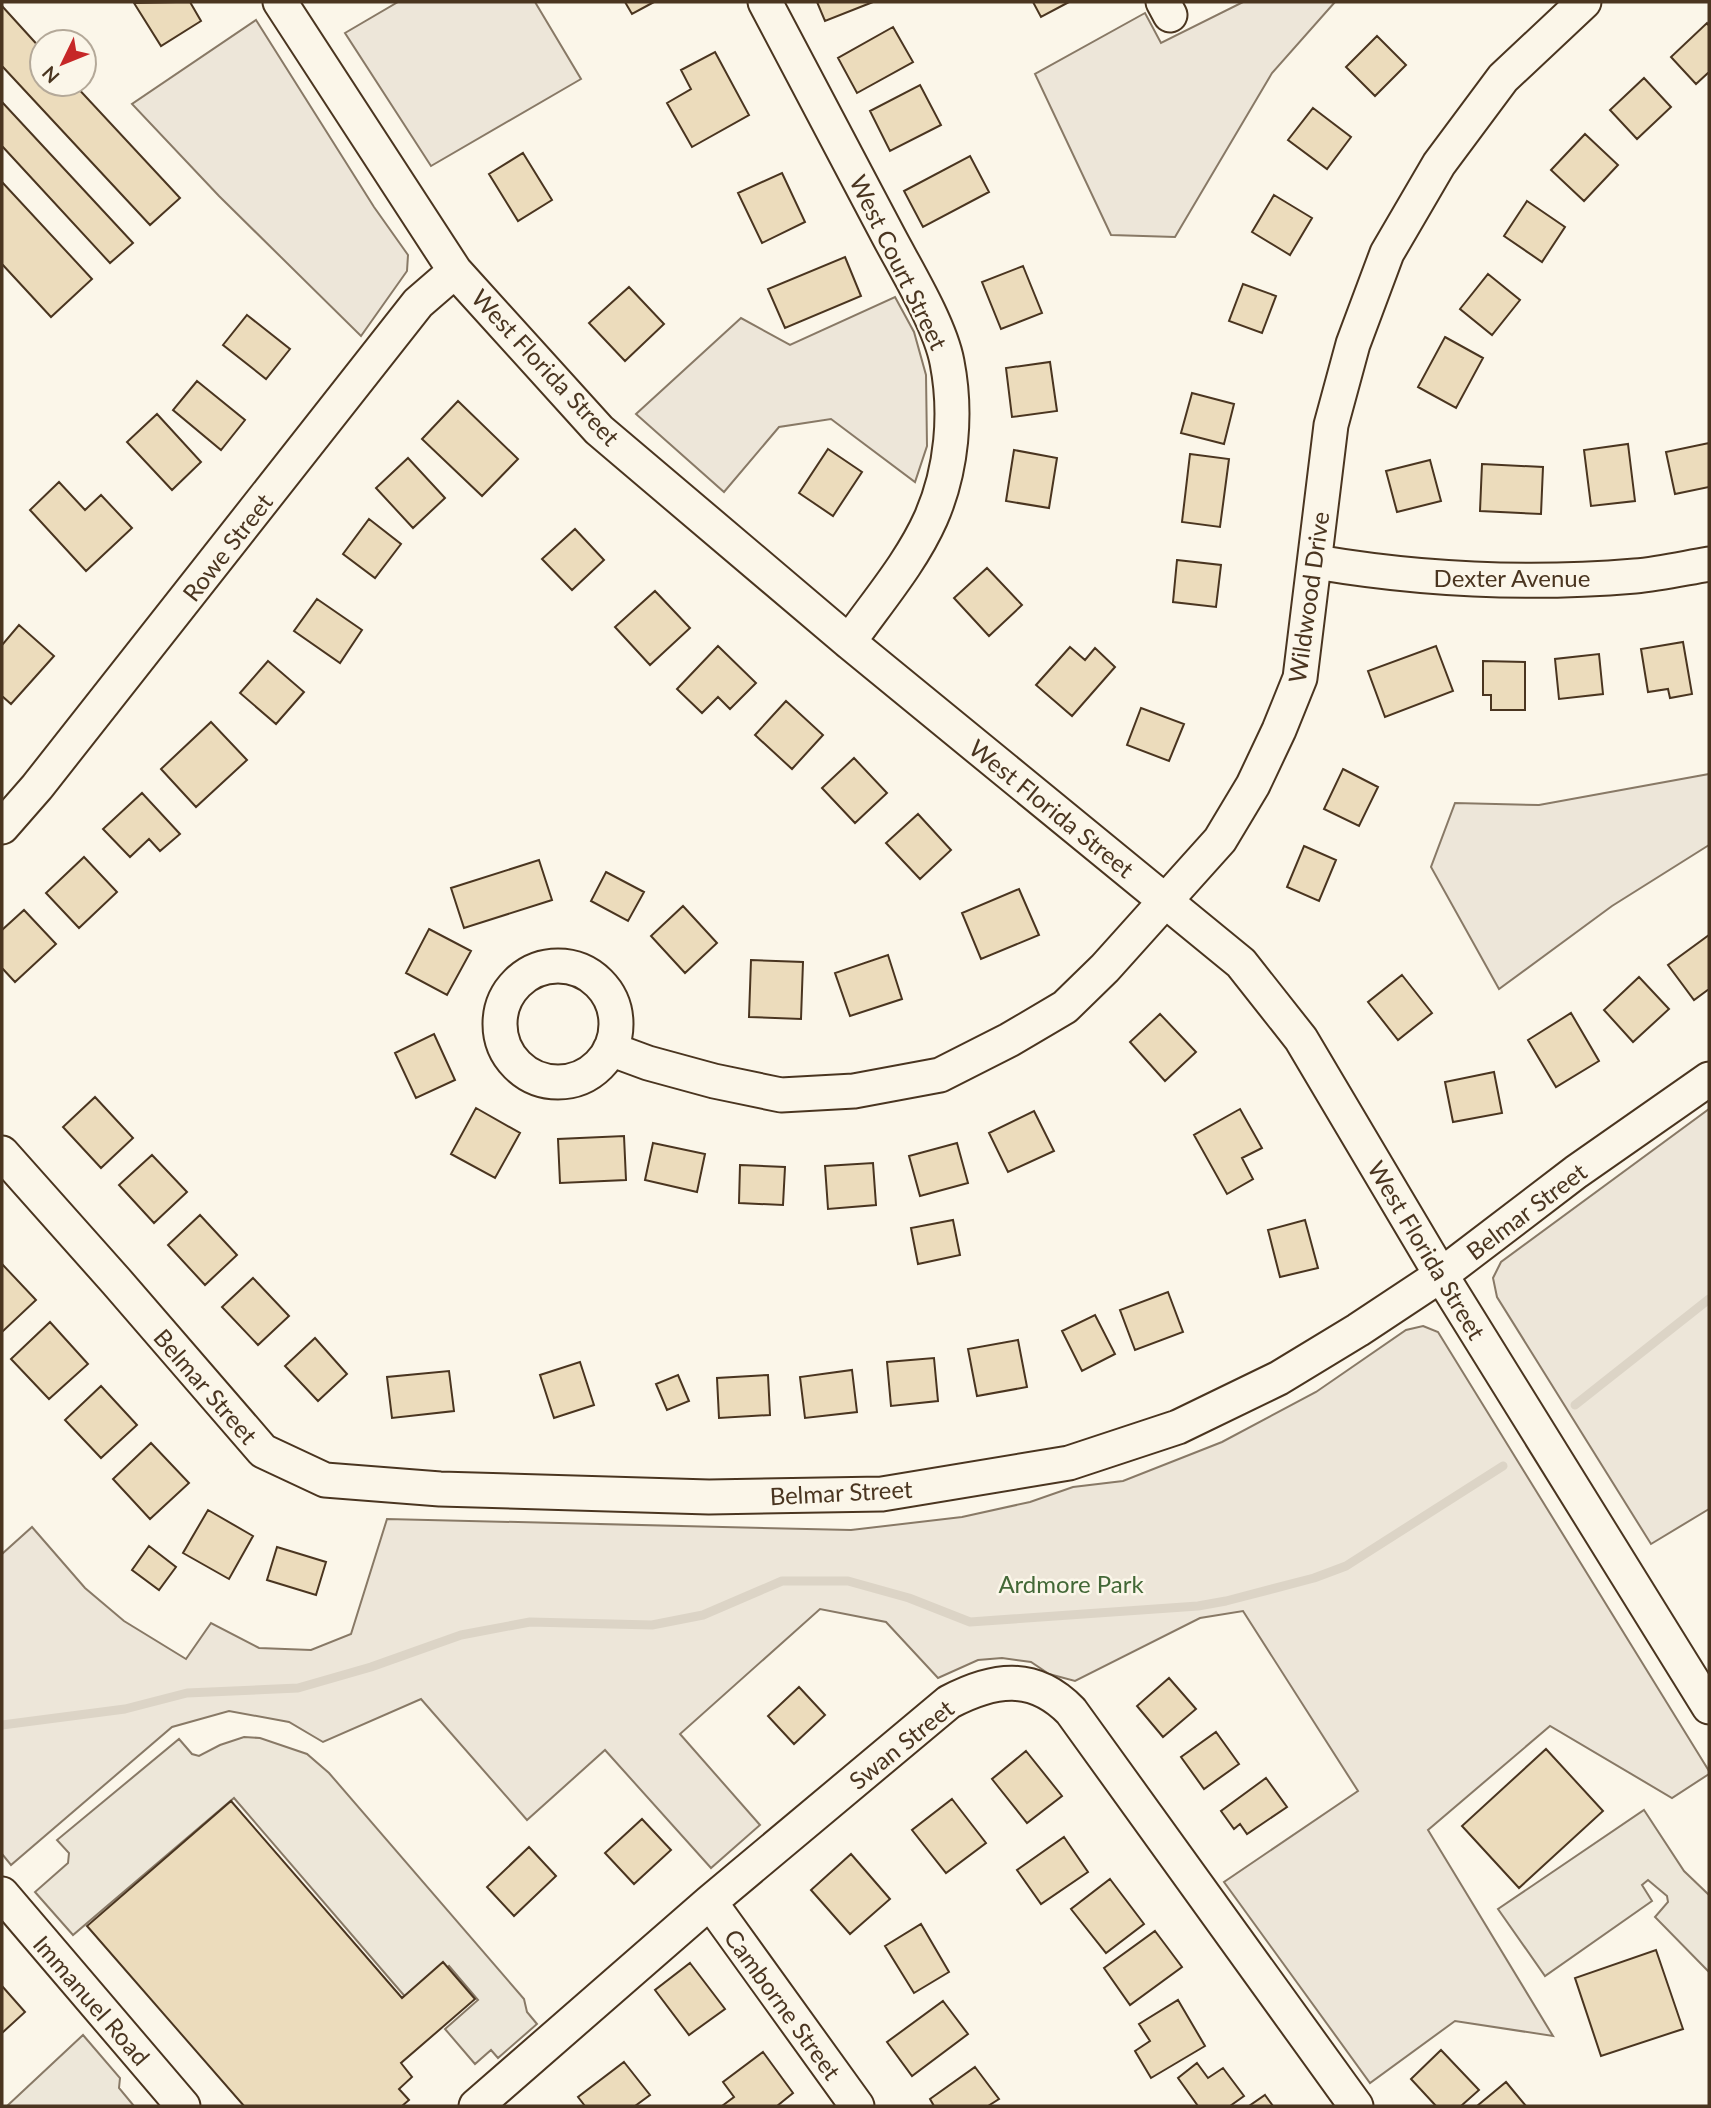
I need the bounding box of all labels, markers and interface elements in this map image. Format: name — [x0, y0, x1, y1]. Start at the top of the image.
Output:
north arrow — [28, 28, 98, 98]
text: N — [37, 62, 64, 88]
street label: West Court Street — [844, 170, 954, 354]
street label: West Florida Street — [466, 283, 626, 451]
street label: Rowe Street — [176, 487, 278, 607]
street label: Wildwood Drive — [1282, 510, 1334, 684]
street label: Dexter Avenue — [1434, 563, 1590, 592]
street label: West Florida Street — [964, 733, 1140, 883]
street label: West Florida Street — [1362, 1155, 1492, 1345]
street label: Belmar Street — [1460, 1156, 1592, 1266]
street label: Belmar Street — [148, 1323, 264, 1450]
street label: Belmar Street — [769, 1474, 914, 1510]
park label: Ardmore Park — [998, 1569, 1144, 1598]
street label: Swan Street — [843, 1693, 959, 1795]
street label: Camborne Street — [719, 1923, 848, 2085]
street label: Immanuel Road — [28, 1929, 156, 2071]

